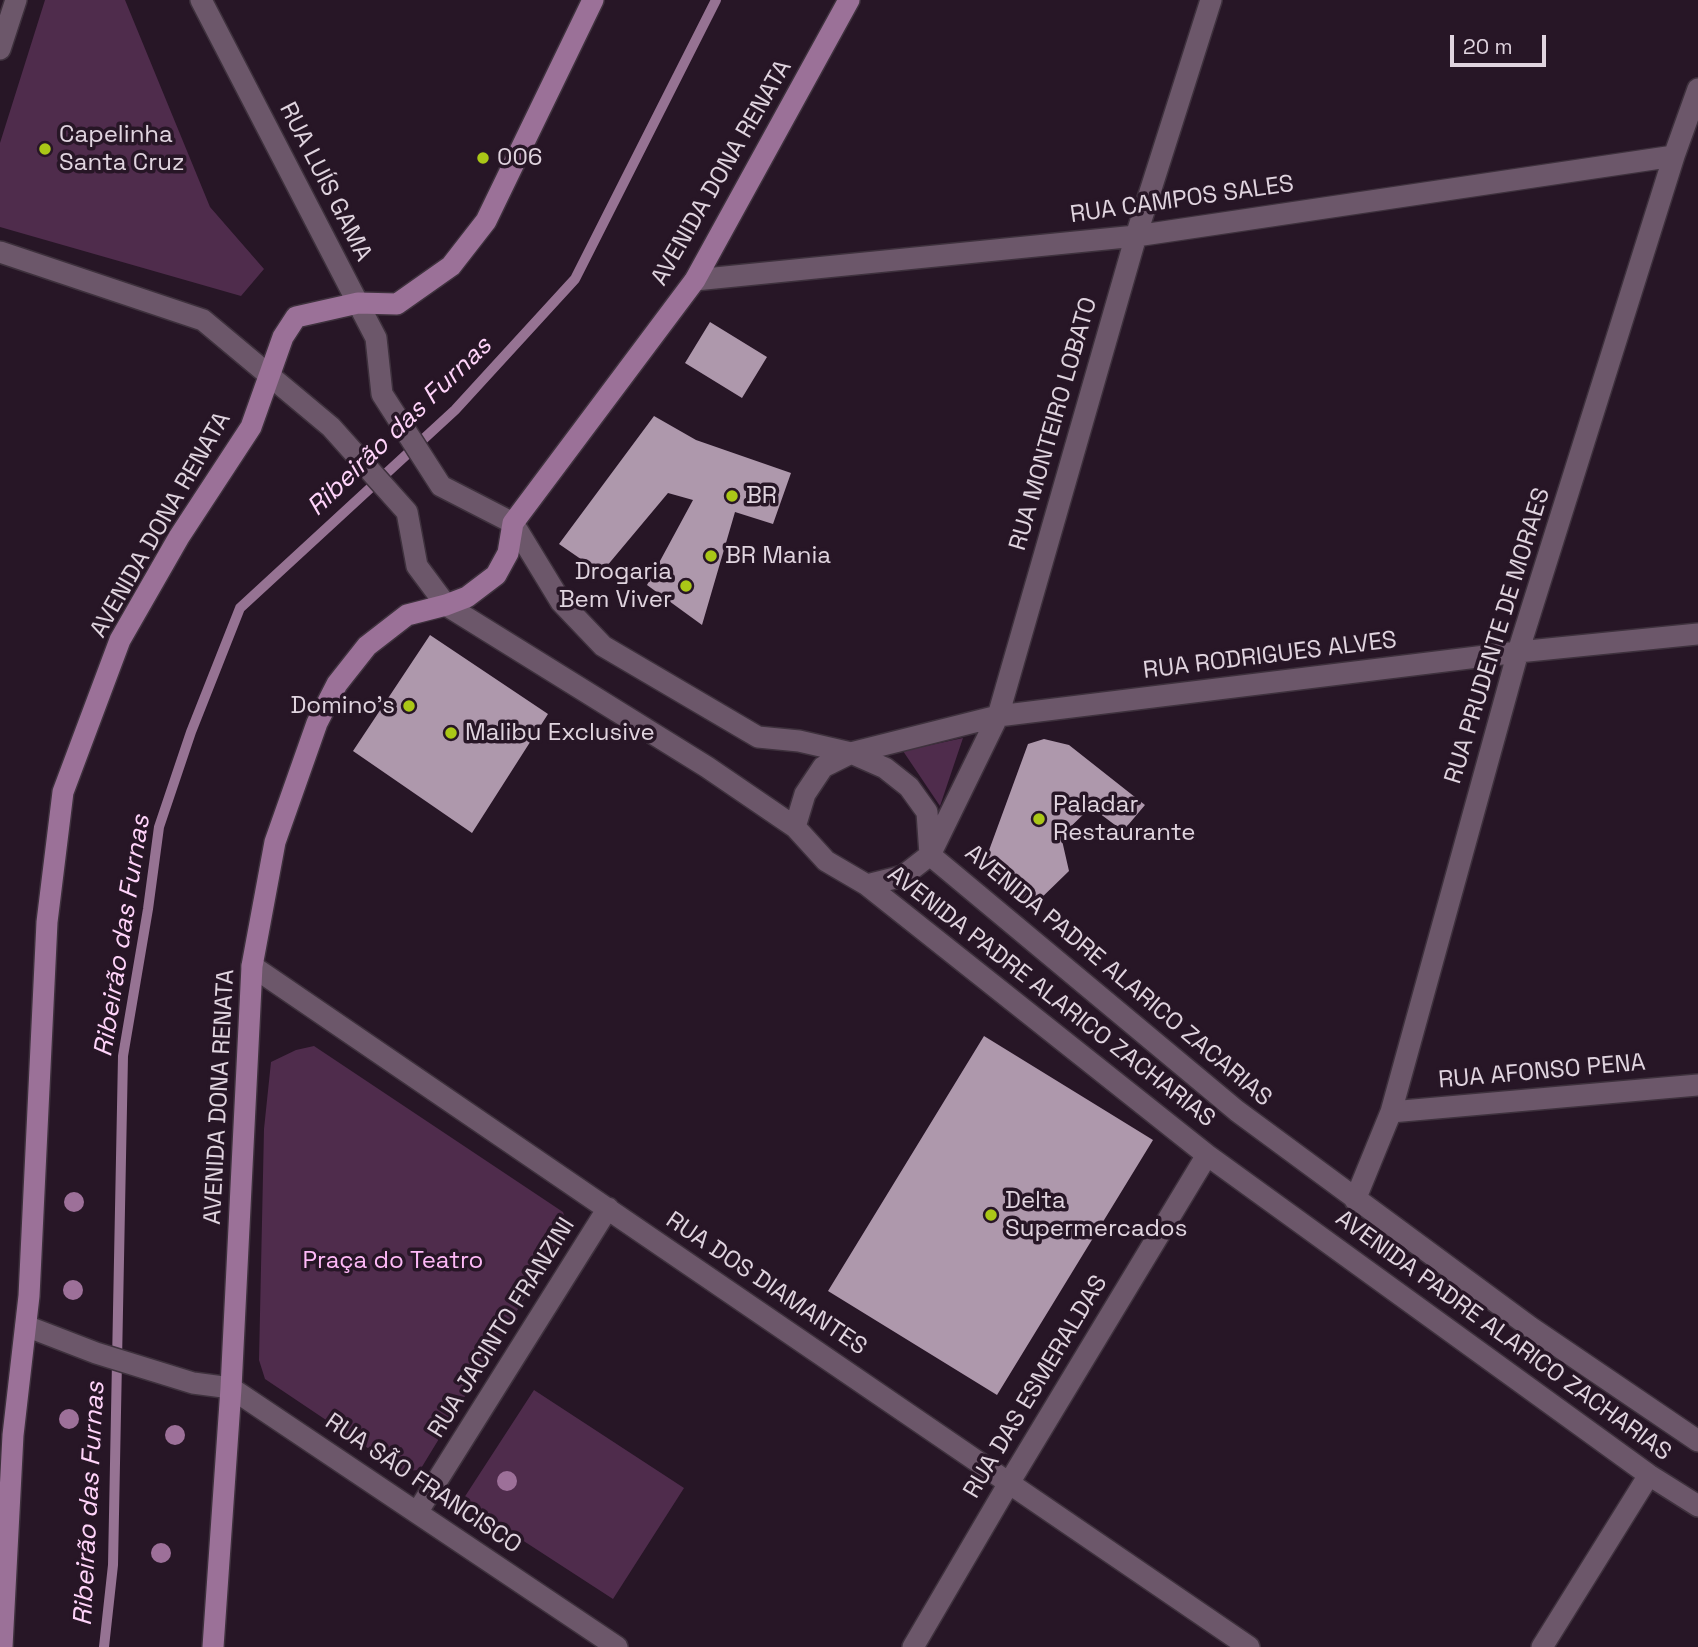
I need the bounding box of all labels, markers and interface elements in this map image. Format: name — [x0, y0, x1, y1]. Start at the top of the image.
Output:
scale bar — [1453, 21, 1549, 65]
text: 20 m — [1463, 33, 1513, 60]
street label: AVENIDA DONA RENATA — [646, 55, 798, 291]
street label: RUA LUÍS GAMA — [273, 98, 377, 266]
place label: Capelinha Santa Cruz — [59, 121, 184, 177]
marker: Capelinha Santa Cruz — [37, 141, 53, 157]
place label: 006 — [497, 144, 542, 172]
marker: 006 — [475, 150, 491, 166]
street label: RUA CAMPOS SALES — [1068, 170, 1296, 230]
street label: RUA MONTEIRO LOBATO — [1004, 294, 1104, 554]
water label: Ribeirão das Furnas — [301, 331, 499, 523]
street label: AVENIDA DONA RENATA — [85, 407, 237, 643]
place label: BR — [746, 482, 777, 510]
street label: RUA PRUDENTE DE MORAES — [1439, 485, 1557, 787]
marker: BR — [724, 488, 740, 504]
place label: BR Mania — [725, 542, 831, 570]
marker: BR Mania — [703, 548, 719, 564]
place label: Drogaria Bem Viver — [559, 558, 672, 614]
marker: Drogaria Bem Viver — [678, 578, 694, 594]
street label: RUA RODRIGUES ALVES — [1142, 626, 1398, 686]
place label: Domino's — [290, 692, 395, 720]
marker: Domino's — [401, 698, 417, 714]
place label: Malibu Exclusive — [465, 719, 655, 747]
marker: Malibu Exclusive — [443, 725, 459, 741]
place label: Paladar Restaurante — [1053, 791, 1196, 847]
marker: Paladar Restaurante — [1031, 811, 1047, 827]
water label: Ribeirão das Furnas — [88, 813, 158, 1059]
street label: AVENIDA PADRE ALARICO ZACARIAS — [959, 839, 1277, 1113]
street label: AVENIDA PADRE ALARICO ZACHARIAS — [882, 860, 1220, 1134]
street label: AVENIDA DONA RENATA — [199, 969, 241, 1225]
street label: RUA AFONSO PENA — [1437, 1049, 1647, 1095]
place label: Delta Supermercados — [1005, 1187, 1187, 1243]
street label: AVENIDA PADRE ALARICO ZACHARIAS — [1330, 1205, 1676, 1467]
street label: RUA DOS DIAMANTES — [660, 1206, 872, 1362]
marker: Delta Supermercados — [983, 1207, 999, 1223]
street label: RUA JACINTO FRANZINI — [423, 1213, 581, 1443]
park label: Praça do Teatro — [303, 1247, 483, 1275]
street label: RUA DAS ESMERALDAS — [958, 1270, 1114, 1504]
water label: Ribeirão das Furnas — [68, 1381, 112, 1627]
street label: RUA SÃO FRANCISCO — [319, 1408, 527, 1560]

